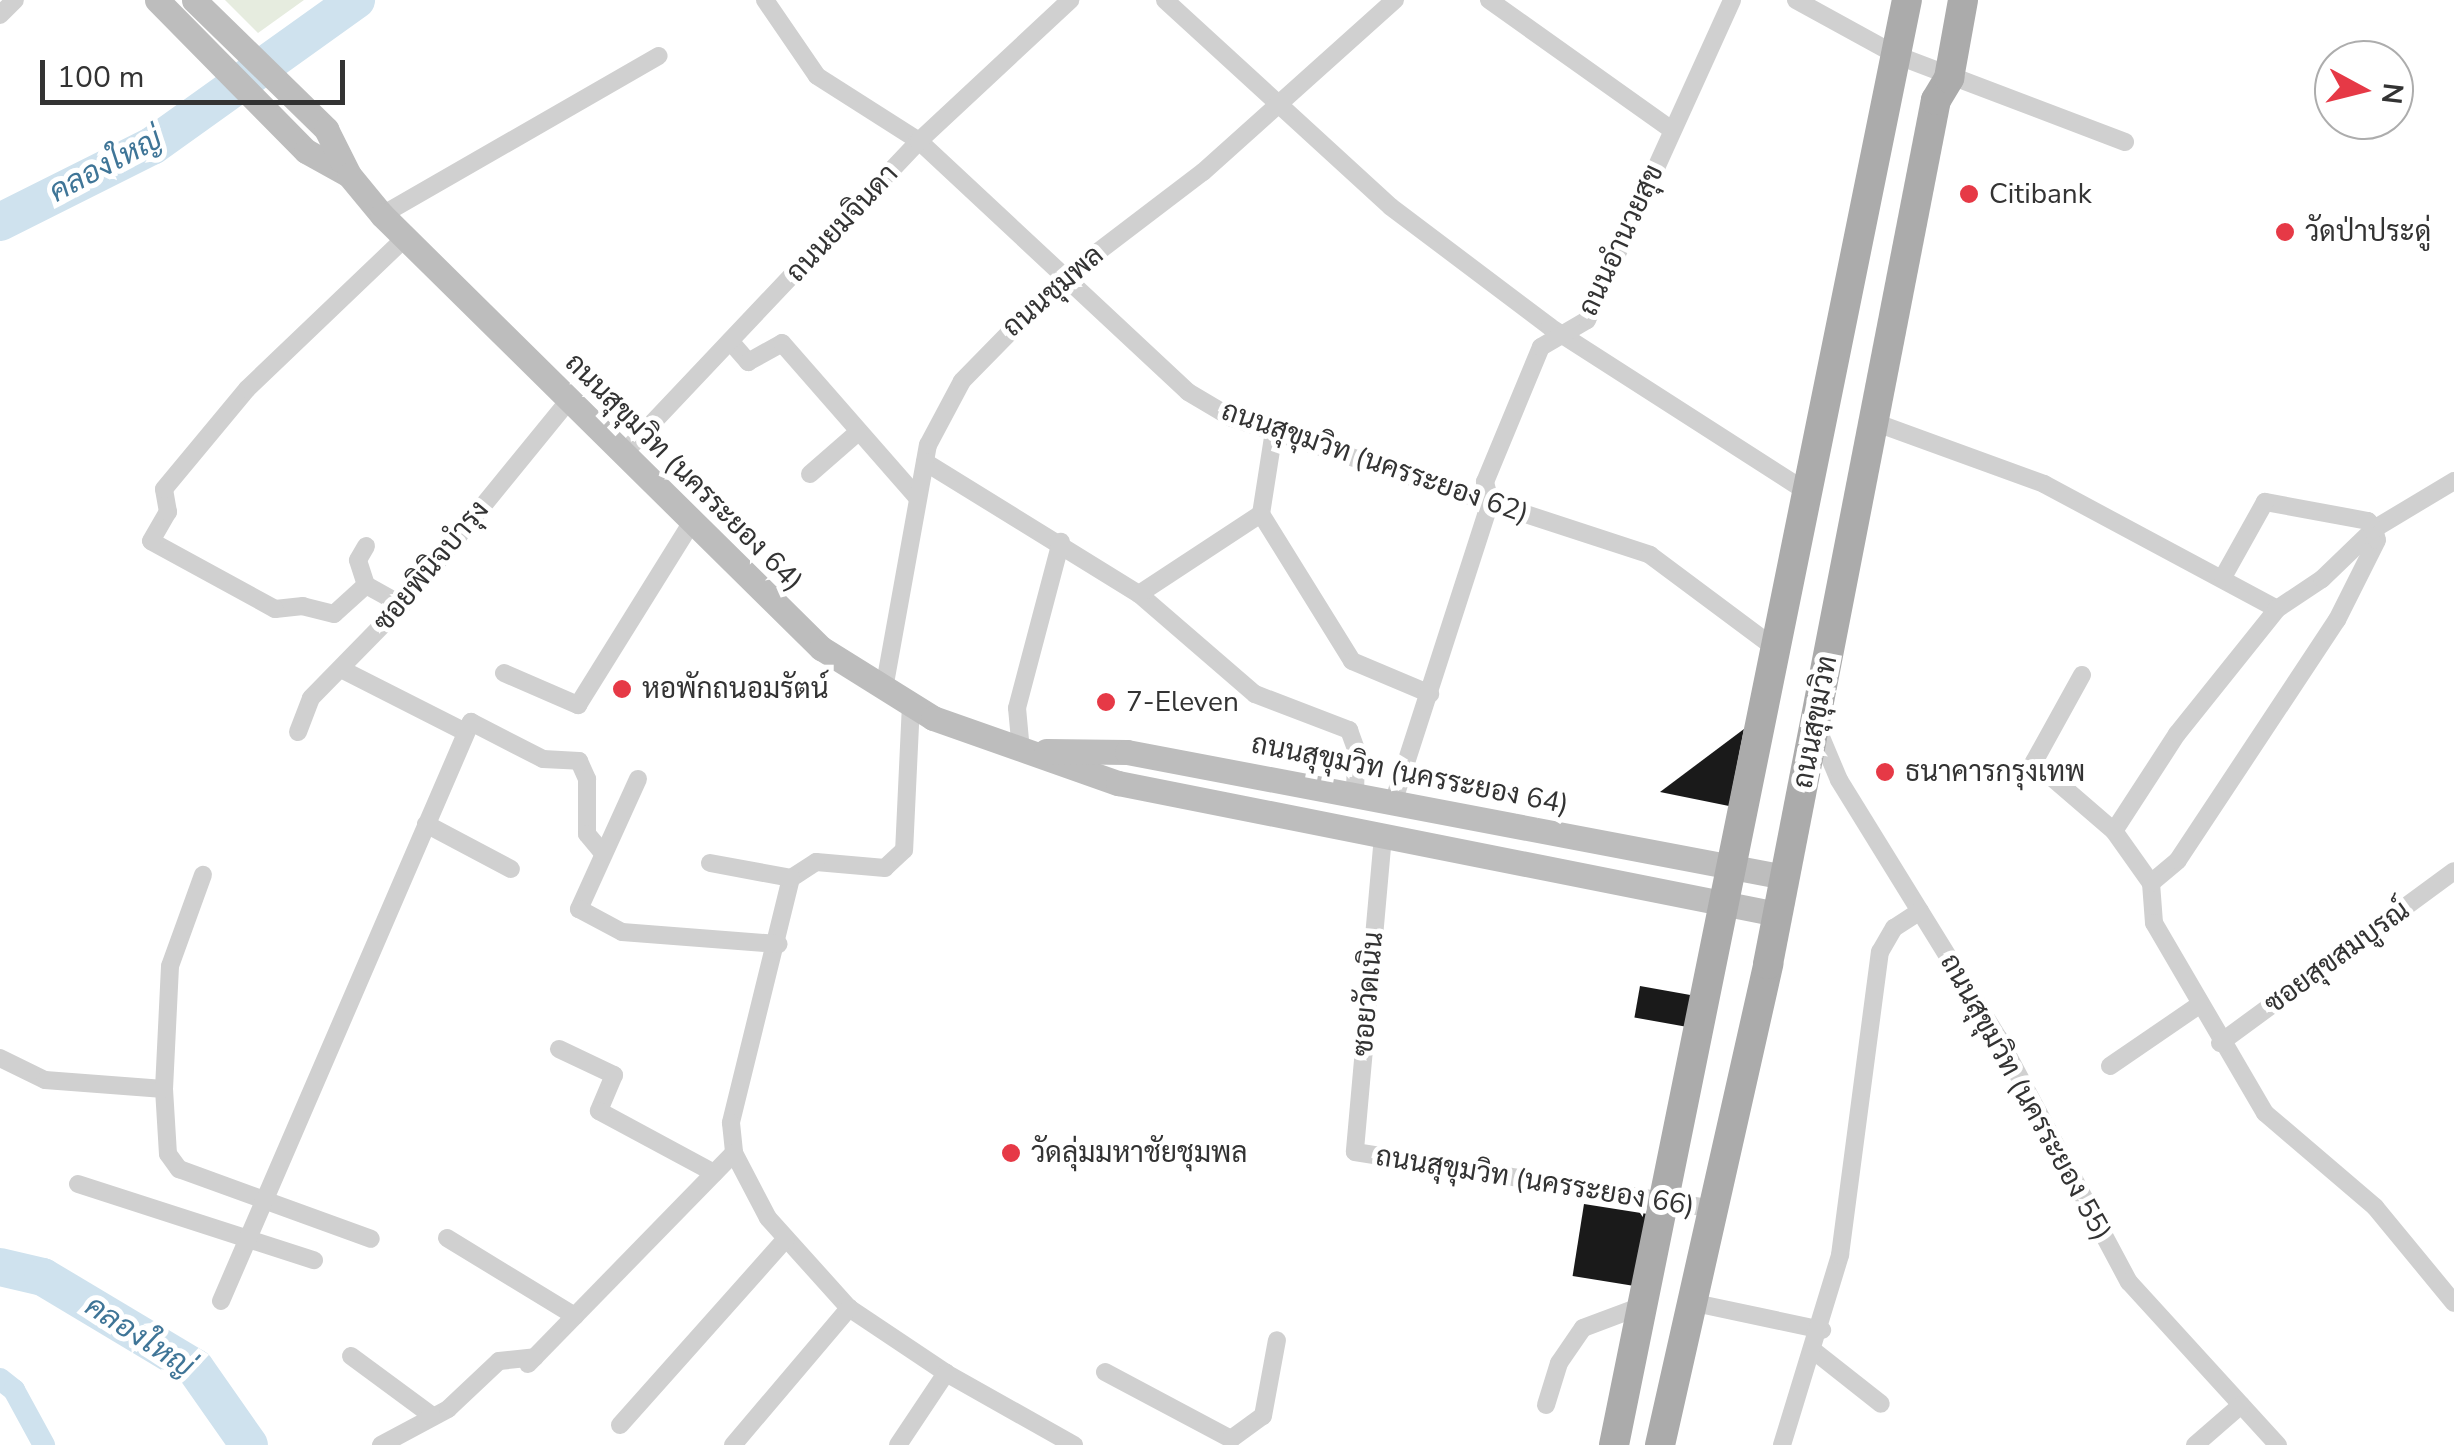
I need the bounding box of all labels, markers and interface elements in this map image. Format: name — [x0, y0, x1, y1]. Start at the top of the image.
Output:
scale bar — [45, 40, 350, 102]
north arrow — [2314, 40, 2414, 140]
text: 100 m — [57, 57, 144, 98]
text: N — [2372, 81, 2412, 106]
water label: คลองใหญ่ — [44, 121, 168, 211]
street label: ถนนยมจินดา — [779, 157, 905, 289]
street label: ถนนอำนวยสุข — [1571, 159, 1671, 321]
place label: Citibank — [1989, 177, 2092, 211]
marker: Citibank — [1958, 183, 1980, 205]
place label: วัดป่าประดู่ — [2305, 215, 2431, 249]
marker: วัดป่าประดู่ — [2274, 221, 2296, 243]
street label: ถนนชุมพล — [996, 238, 1110, 344]
street label: ถนนสุขุมวิท (นครระยอง 64) — [558, 346, 810, 598]
street label: ถนนสุขุมวิท (นครระยอง 62) — [1217, 394, 1533, 530]
street label: ซอยพินิจบำรุง — [366, 493, 496, 639]
street label: ถนนสุขุมวิท — [1786, 653, 1844, 791]
place label: หอพักถนอมรัตน์ — [642, 672, 829, 706]
marker: หอพักถนอมรัตน์ — [611, 678, 633, 700]
place label: 7-Eleven — [1126, 685, 1239, 719]
marker: 7-Eleven — [1095, 691, 1117, 713]
street label: ถนนสุขุมวิท (นครระยอง 64) — [1249, 727, 1571, 821]
place label: ธนาคารกรุงเทพ — [1905, 755, 2085, 789]
marker: ธนาคารกรุงเทพ — [1874, 761, 1896, 783]
street label: ซอยสุขสมบูรณ์ — [2258, 893, 2416, 1021]
street label: ซอยวัดเนิน — [1346, 930, 1390, 1058]
street label: ถนนสุขุมวิท (นครระยอง 55) — [1933, 948, 2119, 1246]
place label: วัดลุ่มมหาชัยชุมพล — [1031, 1136, 1247, 1170]
street label: ถนนสุขุมวิท (นครระยอง 66) — [1373, 1139, 1697, 1223]
marker: วัดลุ่มมหาชัยชุมพล — [1000, 1142, 1022, 1164]
water label: คลองใหญ่ — [78, 1289, 200, 1385]

